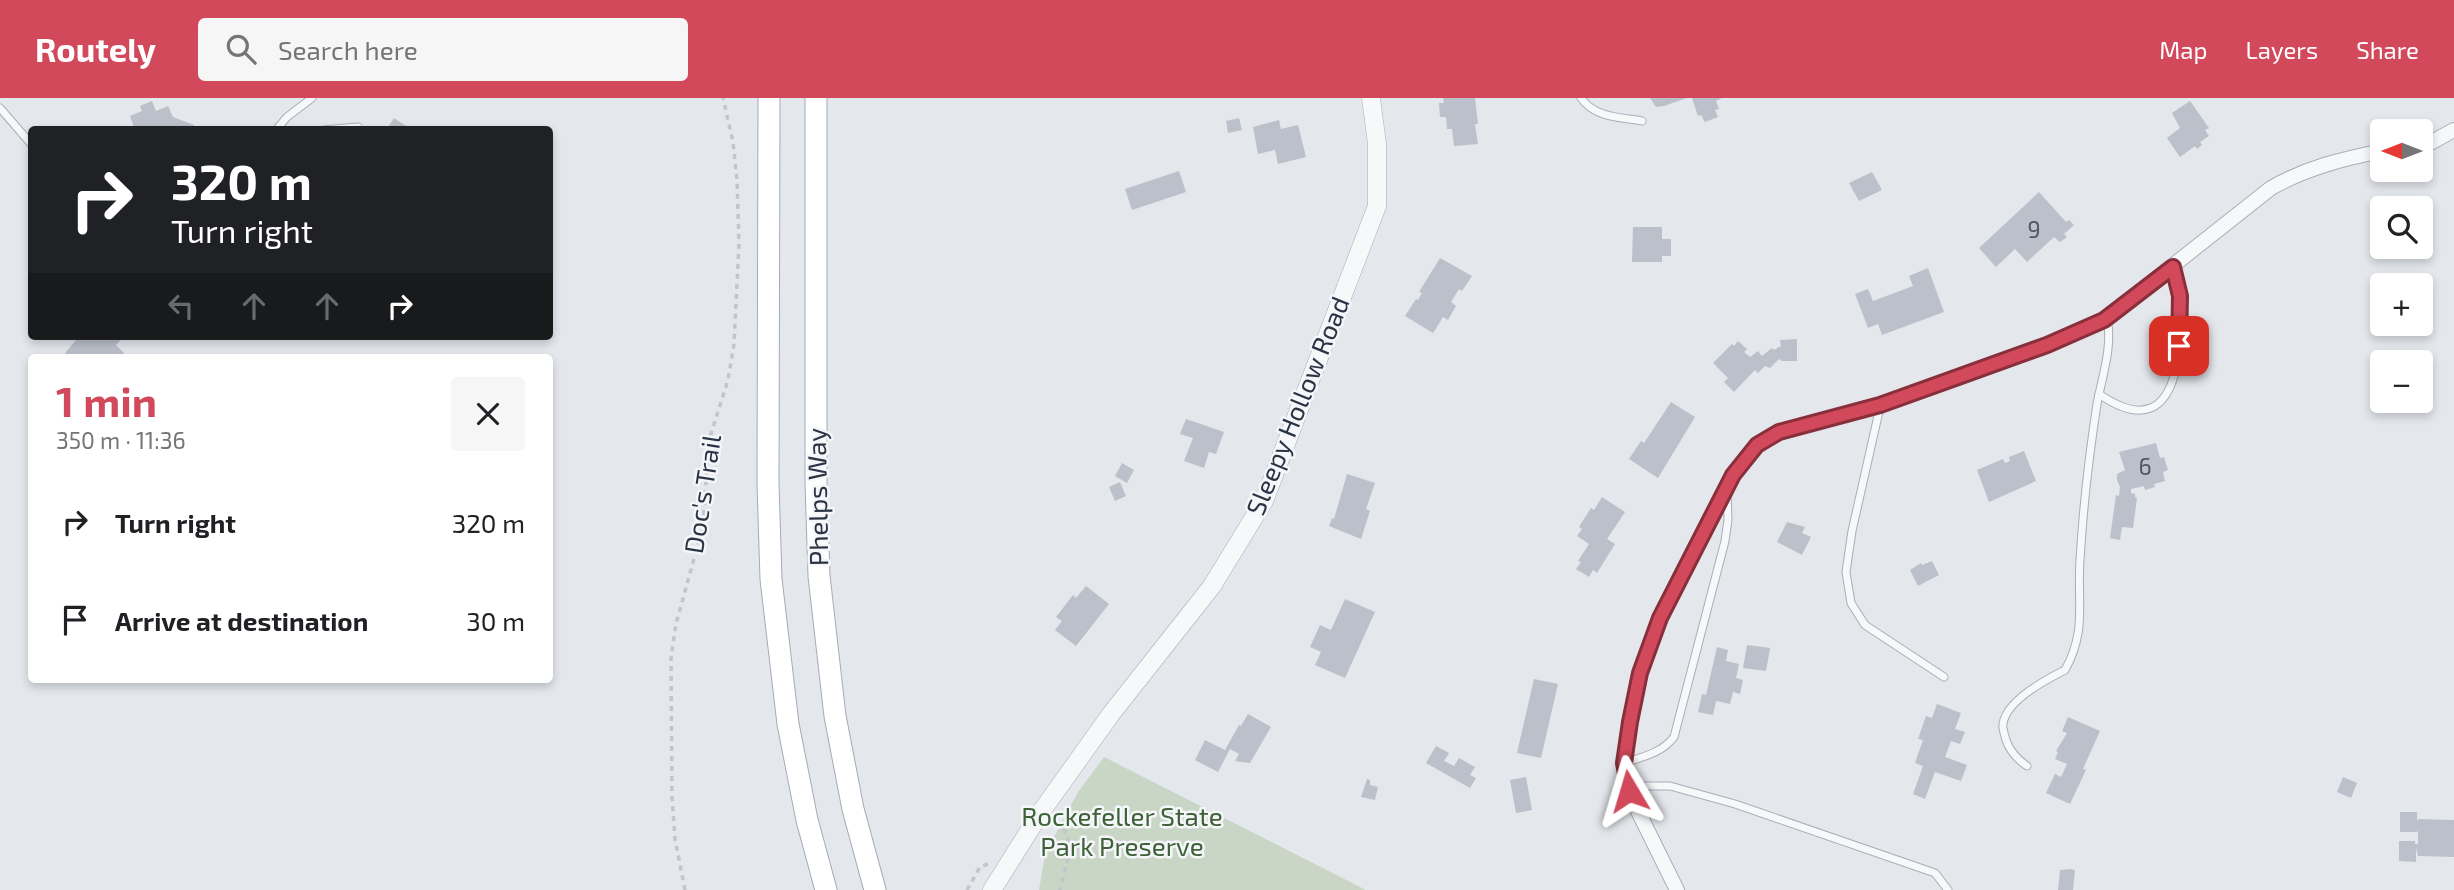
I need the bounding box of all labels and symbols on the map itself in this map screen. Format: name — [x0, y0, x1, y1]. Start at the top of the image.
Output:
north arrow — [2370, 119, 2432, 182]
house number: 9 — [2027, 215, 2041, 243]
street label: Sleepy Hollow Road — [1239, 292, 1355, 519]
pin — [2149, 316, 2209, 376]
street label: Phelps Way — [800, 427, 833, 566]
street label: Doc's Trail — [677, 432, 726, 556]
house number: 6 — [2138, 452, 2152, 480]
position arrow — [1592, 754, 1666, 828]
park label: Rockefeller State Park Preserve — [1021, 800, 1223, 861]

